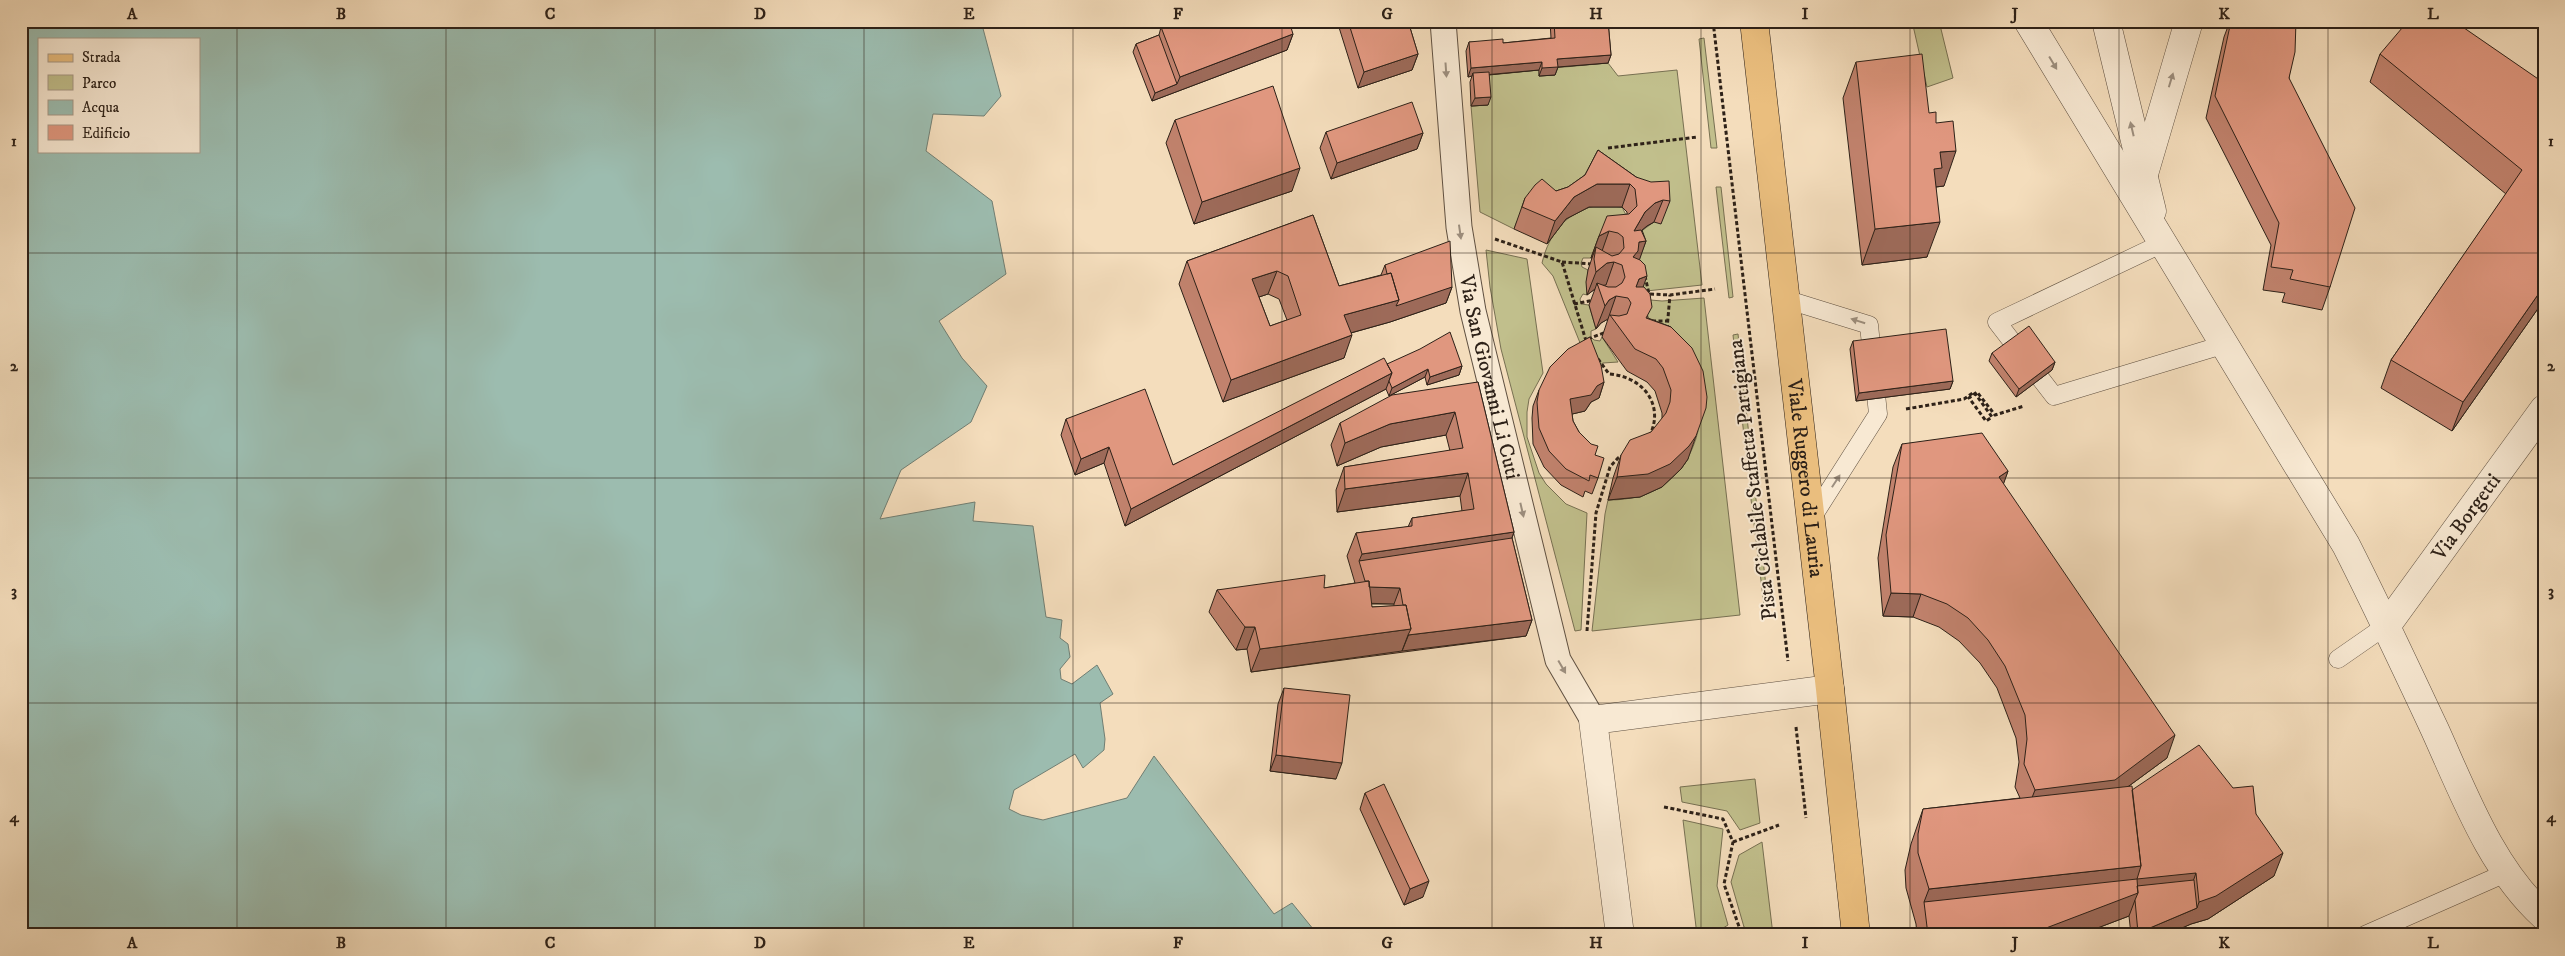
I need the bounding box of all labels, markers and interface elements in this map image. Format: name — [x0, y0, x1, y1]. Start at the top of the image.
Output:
text: A — [126, 4, 138, 24]
text: B — [336, 4, 346, 24]
text: C — [545, 4, 555, 24]
text: D — [754, 4, 766, 24]
text: E — [963, 4, 975, 24]
text: F — [1173, 4, 1183, 24]
text: G — [1381, 4, 1393, 24]
text: H — [1589, 4, 1603, 24]
text: I — [1802, 4, 1809, 24]
text: J — [2010, 4, 2019, 24]
text: K — [2218, 4, 2230, 24]
text: L — [2427, 4, 2439, 24]
legend — [38, 38, 200, 152]
text: Strada — [82, 48, 121, 67]
one-way arrow — [2049, 56, 2058, 69]
one-way arrow — [1443, 62, 1451, 78]
one-way arrow — [2167, 73, 2175, 88]
text: Parco — [82, 74, 116, 93]
text: Acqua — [82, 98, 120, 117]
one-way arrow — [2128, 121, 2136, 136]
text: Edificio — [82, 124, 130, 143]
text: 1 — [11, 131, 17, 151]
text: 1 — [2548, 131, 2554, 151]
one-way arrow — [1456, 224, 1464, 240]
street label: Via San Giovanni Li Cuti — [1453, 272, 1526, 482]
one-way arrow — [1851, 317, 1866, 325]
street label: Pista Ciclabile Staffetta Partigiana — [1723, 338, 1783, 622]
text: 2 — [10, 356, 19, 376]
text: 2 — [2547, 356, 2556, 376]
street label: Viale Ruggero di Lauria — [1781, 377, 1829, 579]
street label: Via Borgetti — [2426, 469, 2507, 567]
one-way arrow — [1831, 474, 1841, 487]
one-way arrow — [1518, 502, 1526, 517]
text: 3 — [11, 581, 17, 601]
text: 3 — [2548, 581, 2554, 601]
one-way arrow — [1558, 659, 1566, 674]
text: 4 — [8, 807, 19, 827]
text: 4 — [2545, 807, 2556, 827]
text: A — [126, 933, 138, 953]
text: B — [336, 933, 346, 953]
text: C — [545, 933, 555, 953]
text: D — [754, 933, 766, 953]
text: E — [963, 933, 975, 953]
text: F — [1173, 933, 1183, 953]
text: G — [1381, 933, 1393, 953]
text: H — [1589, 933, 1603, 953]
text: I — [1802, 933, 1809, 953]
text: J — [2010, 933, 2019, 953]
text: K — [2218, 933, 2230, 953]
text: L — [2427, 933, 2439, 953]

